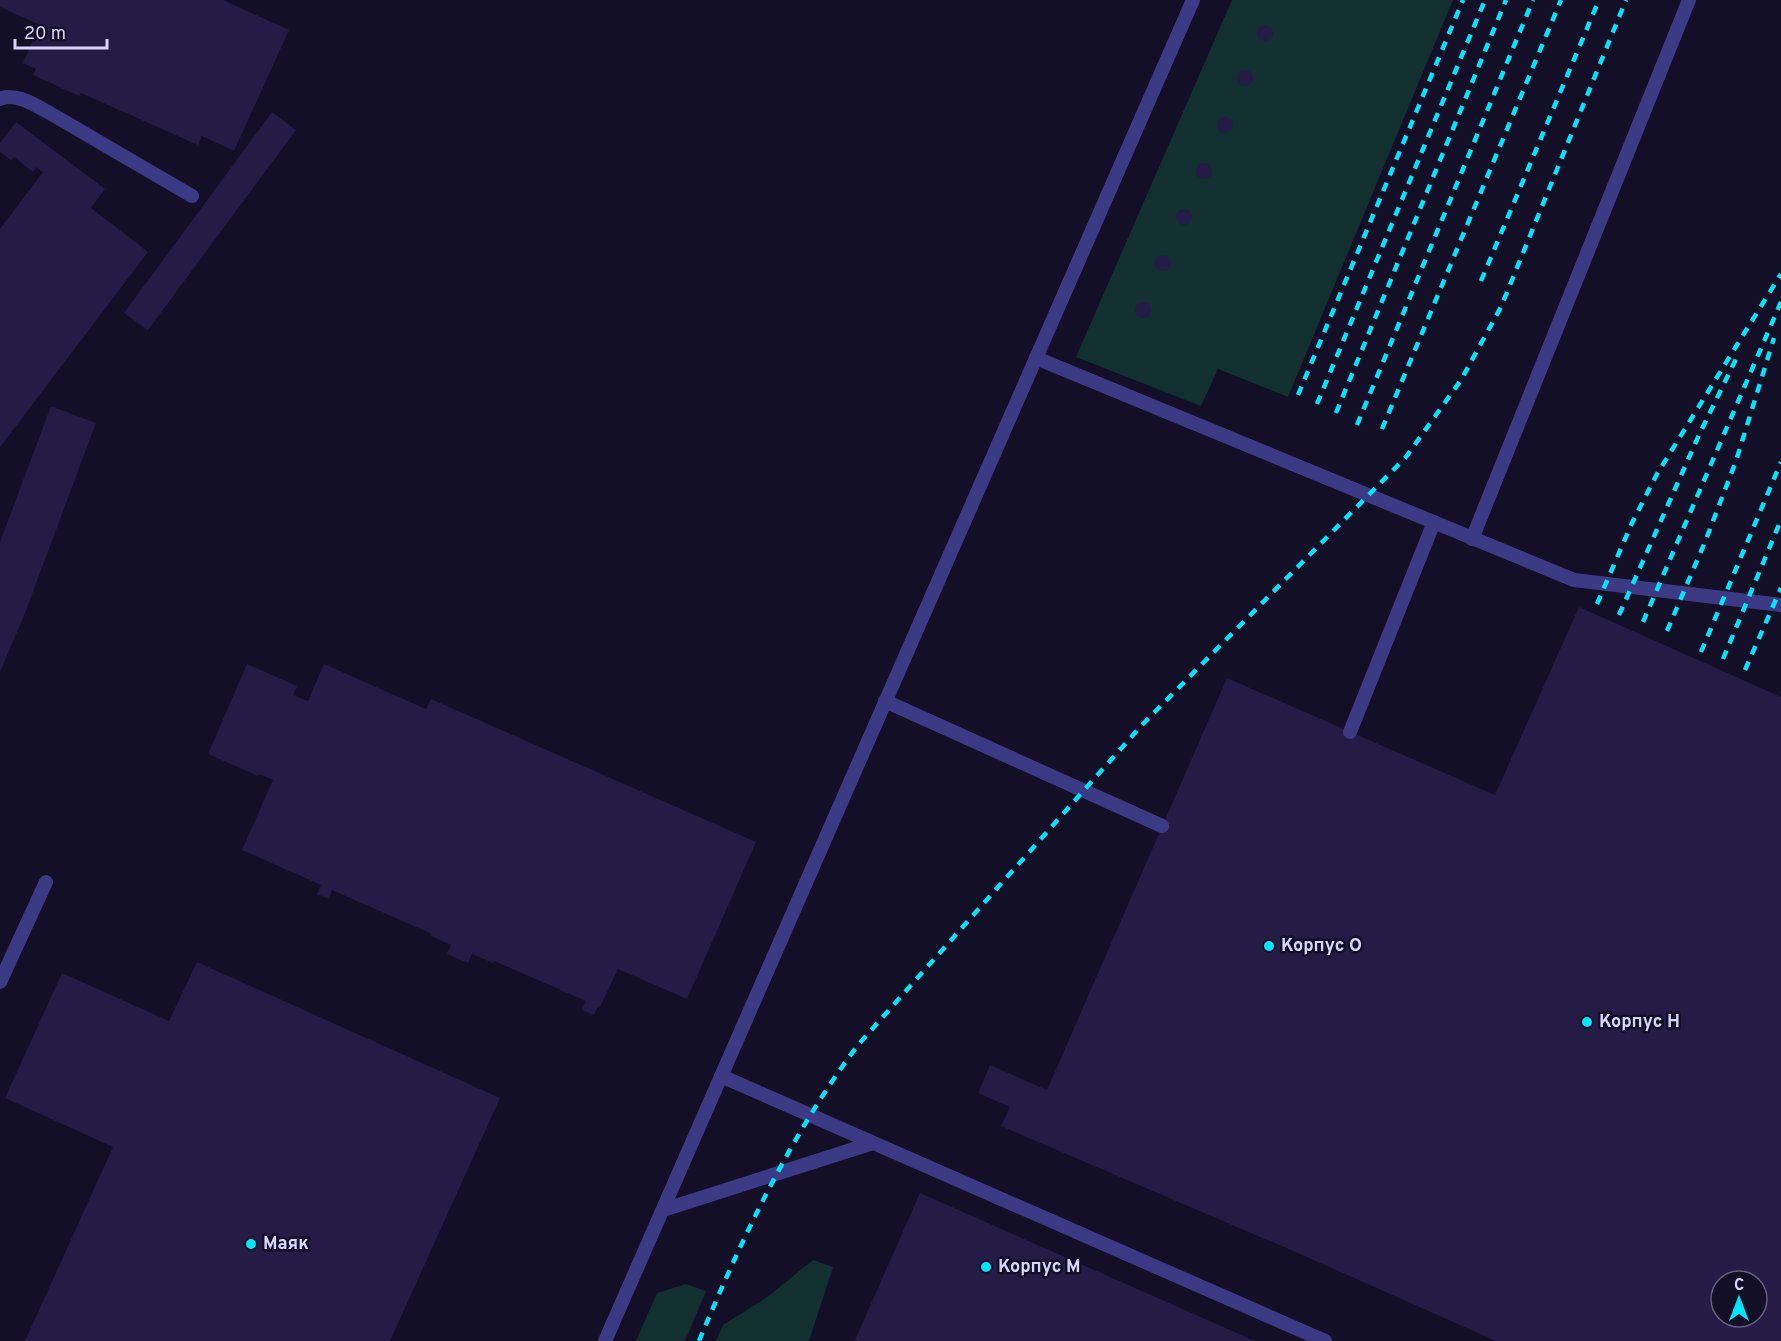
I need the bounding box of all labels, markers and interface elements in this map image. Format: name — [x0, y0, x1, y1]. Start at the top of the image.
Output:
scale bar — [15, 12, 106, 50]
text: 20 m — [24, 23, 66, 46]
place label: Корпус О — [1281, 935, 1362, 958]
marker: Корпус О — [1262, 939, 1276, 953]
place label: Корпус Н — [1599, 1011, 1680, 1034]
marker: Корпус Н — [1580, 1015, 1594, 1029]
place label: Маяк — [263, 1233, 309, 1256]
marker: Маяк — [244, 1237, 258, 1251]
place label: Корпус М — [998, 1256, 1081, 1279]
marker: Корпус М — [979, 1260, 993, 1274]
north arrow — [1709, 1269, 1769, 1329]
text: С — [1734, 1276, 1744, 1296]

